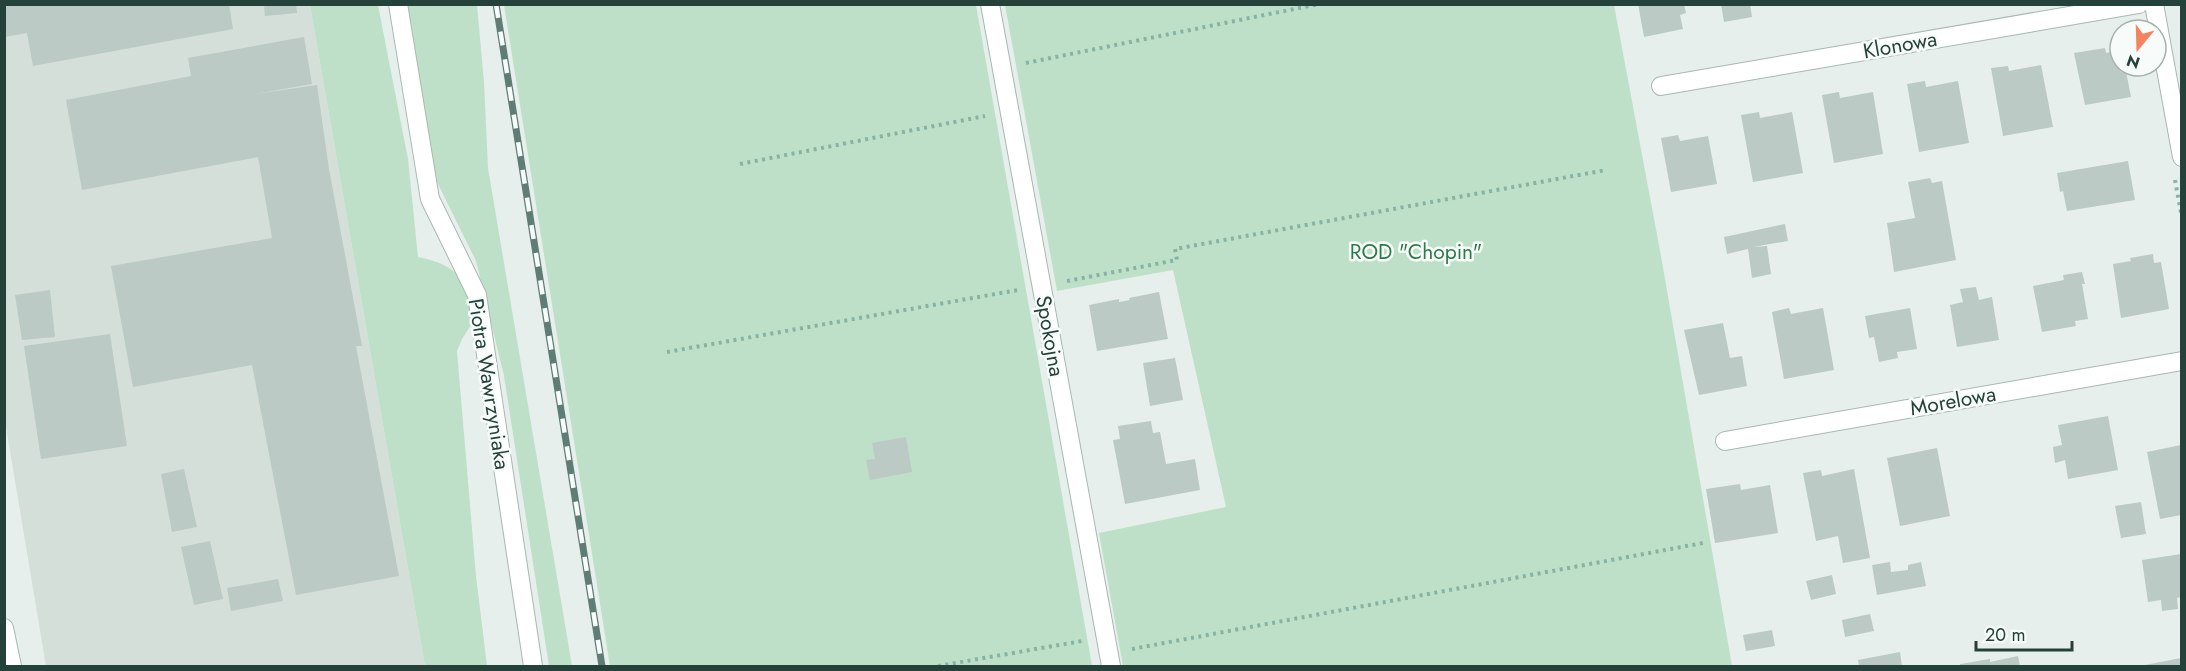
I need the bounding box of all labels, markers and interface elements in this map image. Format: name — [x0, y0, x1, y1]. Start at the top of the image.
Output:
north arrow — [2108, 18, 2168, 78]
street label: Klonowa — [1861, 24, 1939, 66]
text: N — [2124, 49, 2143, 75]
park label: ROD "Chopin" — [1350, 237, 1482, 267]
street label: Spokojna — [1028, 293, 1072, 379]
street label: Piotra Wawrzyniaka — [461, 296, 517, 472]
street label: Morelowa — [1908, 379, 1998, 423]
scale bar — [1976, 614, 2072, 652]
text: 20 m — [1985, 622, 2025, 648]

